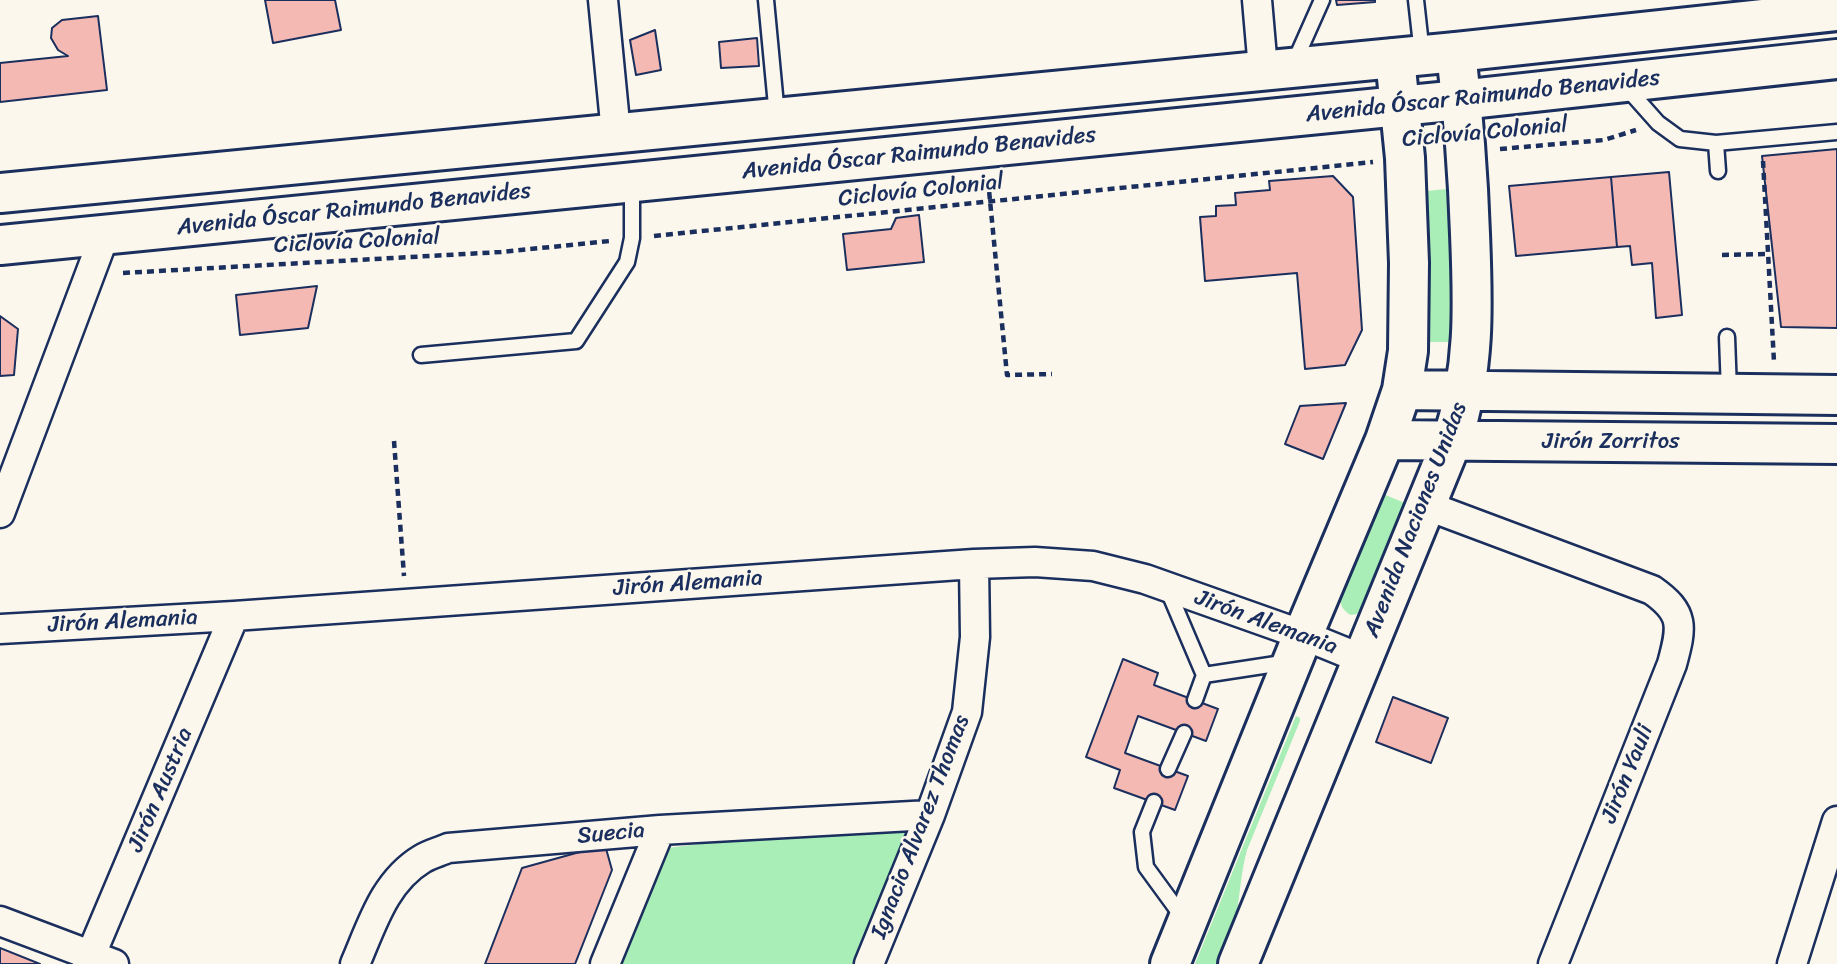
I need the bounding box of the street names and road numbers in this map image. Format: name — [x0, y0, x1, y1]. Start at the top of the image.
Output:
street label: Avenida Óscar Raimundo Benavides — [1305, 65, 1661, 129]
street label: Ciclovía Colonial — [1401, 112, 1569, 154]
street label: Avenida Óscar Raimundo Benavides — [741, 122, 1097, 186]
street label: Ciclovía Colonial — [837, 169, 1005, 213]
street label: Avenida Óscar Raimundo Benavides — [176, 178, 532, 242]
street label: Ciclovía Colonial — [273, 224, 441, 260]
street label: Avenida Naciones Unidas — [1358, 399, 1474, 641]
street label: Jirón Zorritos — [1542, 428, 1680, 456]
street label: Jirón Alemania — [612, 565, 764, 603]
street label: Jirón Alemania — [1191, 584, 1341, 662]
street label: Jirón Alemania — [48, 604, 198, 640]
street label: Ignacio Alvarez Thomas — [866, 711, 976, 943]
street label: Jirón Yauli — [1596, 721, 1660, 827]
street label: Jirón Austria — [123, 724, 199, 856]
street label: Suecia — [576, 817, 646, 851]

